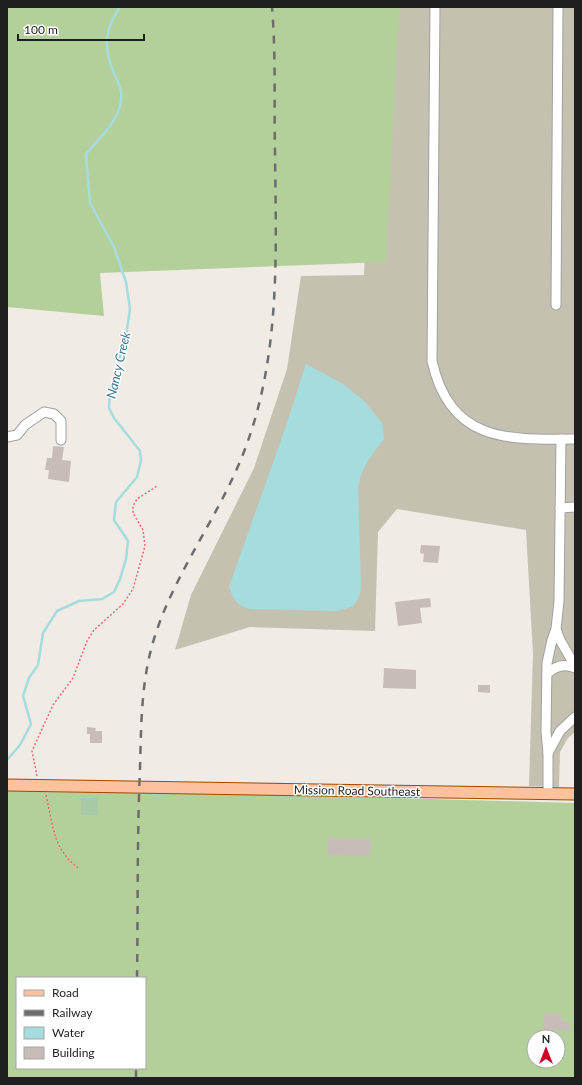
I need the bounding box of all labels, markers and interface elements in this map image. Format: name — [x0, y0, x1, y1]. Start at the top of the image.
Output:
scale bar — [18, 16, 144, 42]
text: 100 m — [24, 22, 58, 37]
water label: Nancy Creek — [103, 329, 134, 400]
street label: Mission Road Southeast — [294, 782, 421, 799]
legend — [16, 977, 146, 1069]
text: Road — [52, 985, 79, 1000]
text: Railway — [52, 1005, 93, 1020]
text: Water — [52, 1025, 85, 1040]
north arrow — [526, 1029, 566, 1069]
text: N — [542, 1032, 550, 1045]
text: Building — [52, 1045, 95, 1060]

